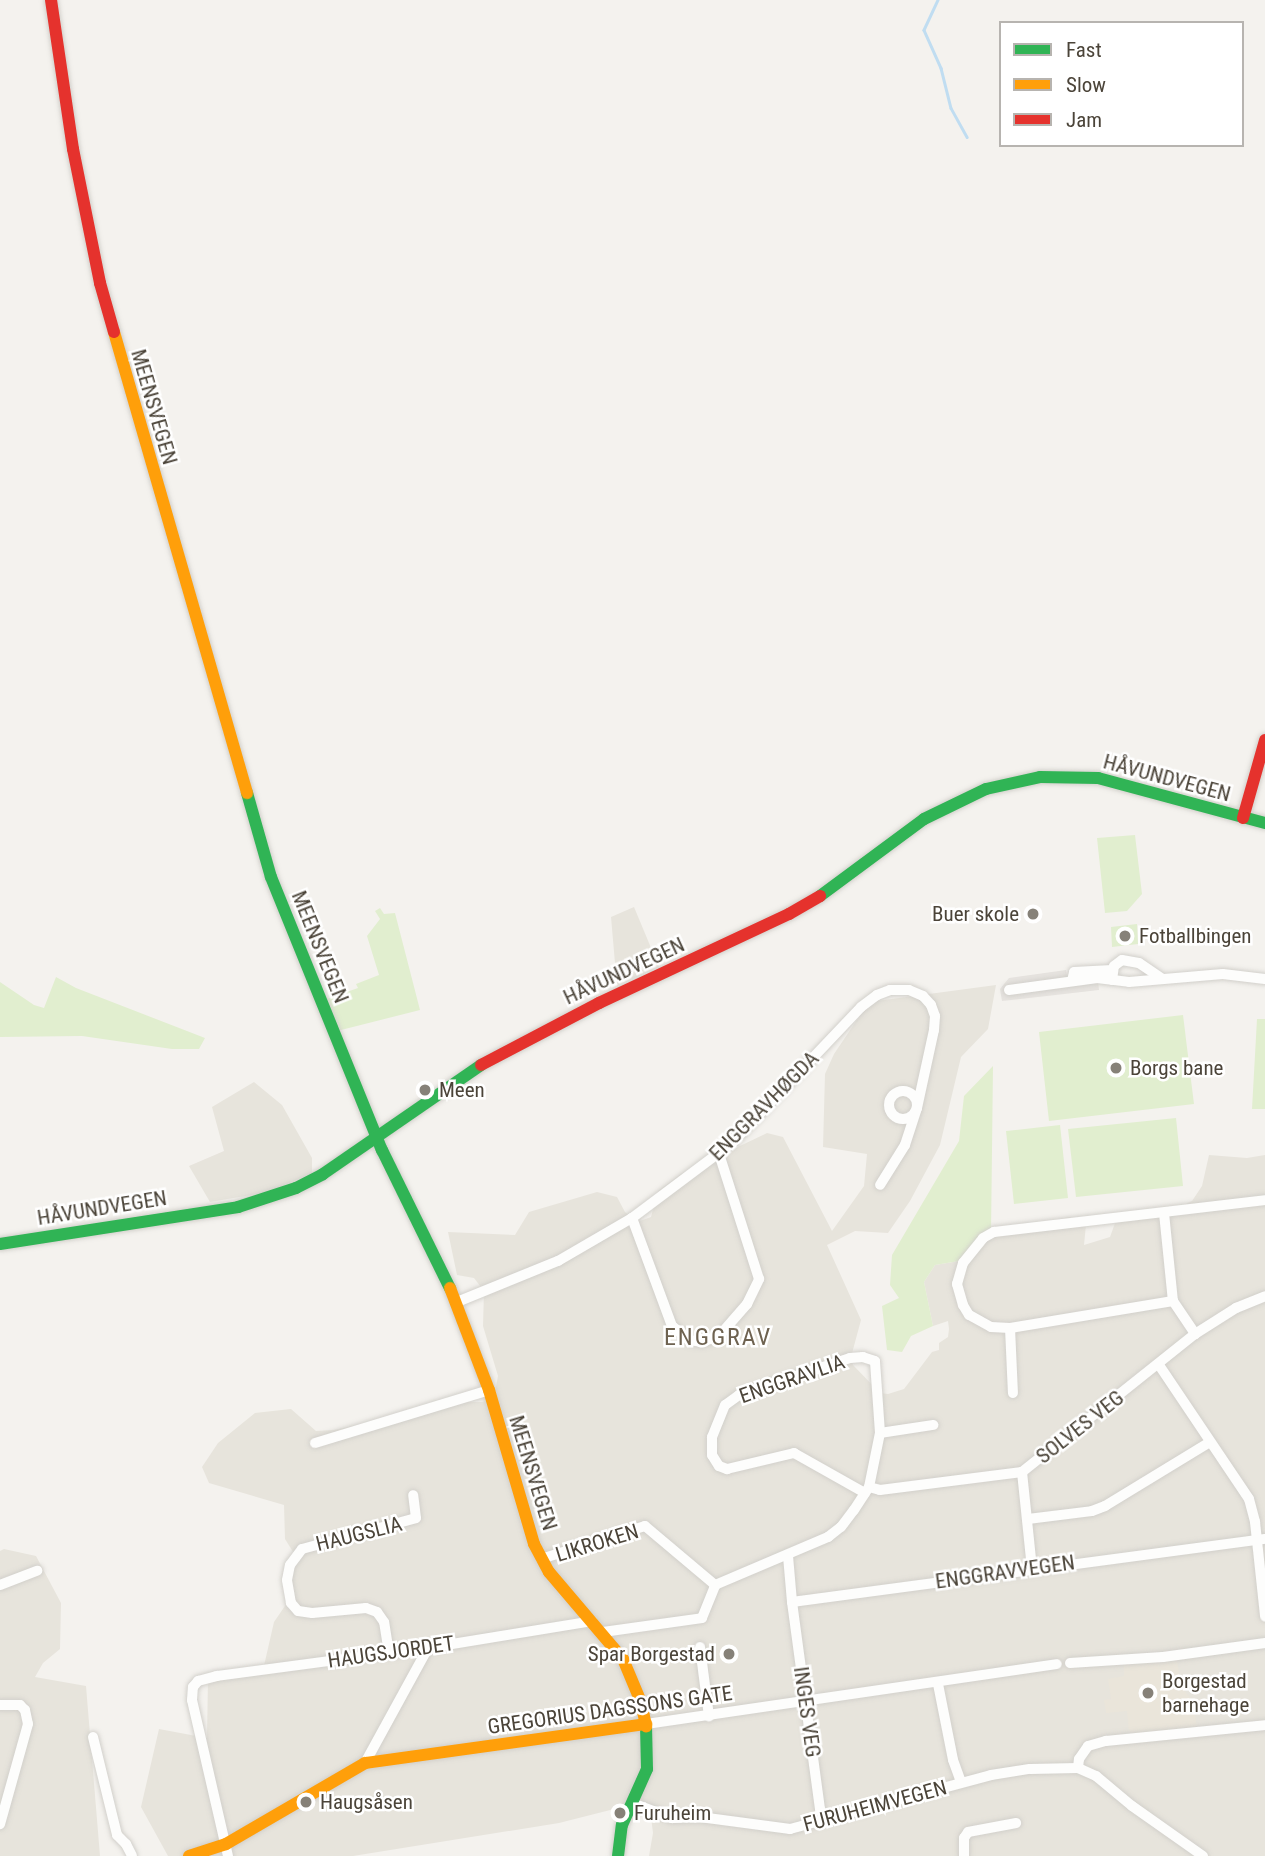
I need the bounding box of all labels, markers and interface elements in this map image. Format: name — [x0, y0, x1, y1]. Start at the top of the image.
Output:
legend — [999, 21, 1244, 147]
text: Fast — [1066, 38, 1102, 62]
text: Slow — [1066, 73, 1106, 97]
text: Jam — [1066, 108, 1102, 132]
street label: MEENSVEGEN — [126, 346, 182, 468]
street label: HÅVUNDVEGEN — [1101, 749, 1233, 807]
street label: MEENSVEGEN — [286, 887, 354, 1007]
place label: Buer skole — [932, 901, 1019, 927]
marker: Buer skole — [1025, 906, 1041, 922]
place label: Fotballbingen — [1139, 923, 1251, 949]
marker: Fotballbingen — [1117, 928, 1133, 944]
street label: HÅVUNDVEGEN — [559, 932, 689, 1010]
street label: ENGGRAVHØGDA — [704, 1046, 824, 1166]
place label: Borgs bane — [1130, 1055, 1223, 1081]
marker: Borgs bane — [1108, 1060, 1124, 1076]
place label: Meen — [439, 1077, 485, 1103]
marker: Meen — [417, 1082, 433, 1098]
street label: HÅVUNDVEGEN — [35, 1185, 169, 1231]
district label: ENGGRAV — [665, 1324, 771, 1352]
street label: ENGGRAVLIA — [736, 1349, 848, 1409]
street label: SOLVES VEG — [1031, 1385, 1129, 1469]
street label: MEENSVEGEN — [504, 1413, 562, 1533]
street label: HAUGSLIA — [313, 1511, 405, 1557]
street label: LIKROKEN — [552, 1518, 642, 1568]
street label: ENGGRAVVEGEN — [934, 1550, 1076, 1594]
street label: HAUGSJORDET — [326, 1631, 456, 1673]
place label: Spar Borgestad — [588, 1641, 715, 1667]
marker: Spar Borgestad — [721, 1646, 737, 1662]
street label: INGES VEG — [788, 1665, 826, 1759]
place label: Borgestad barnehage — [1162, 1668, 1249, 1718]
street label: GREGORIUS DAGSSONS GATE — [486, 1680, 734, 1740]
marker: Borgestad barnehage — [1140, 1685, 1156, 1701]
street label: FURUHEIMVEGEN — [801, 1775, 949, 1837]
place label: Haugsåsen — [320, 1789, 413, 1815]
marker: Haugsåsen — [298, 1794, 314, 1810]
place label: Furuheim — [634, 1800, 711, 1826]
marker: Furuheim — [612, 1805, 628, 1821]

